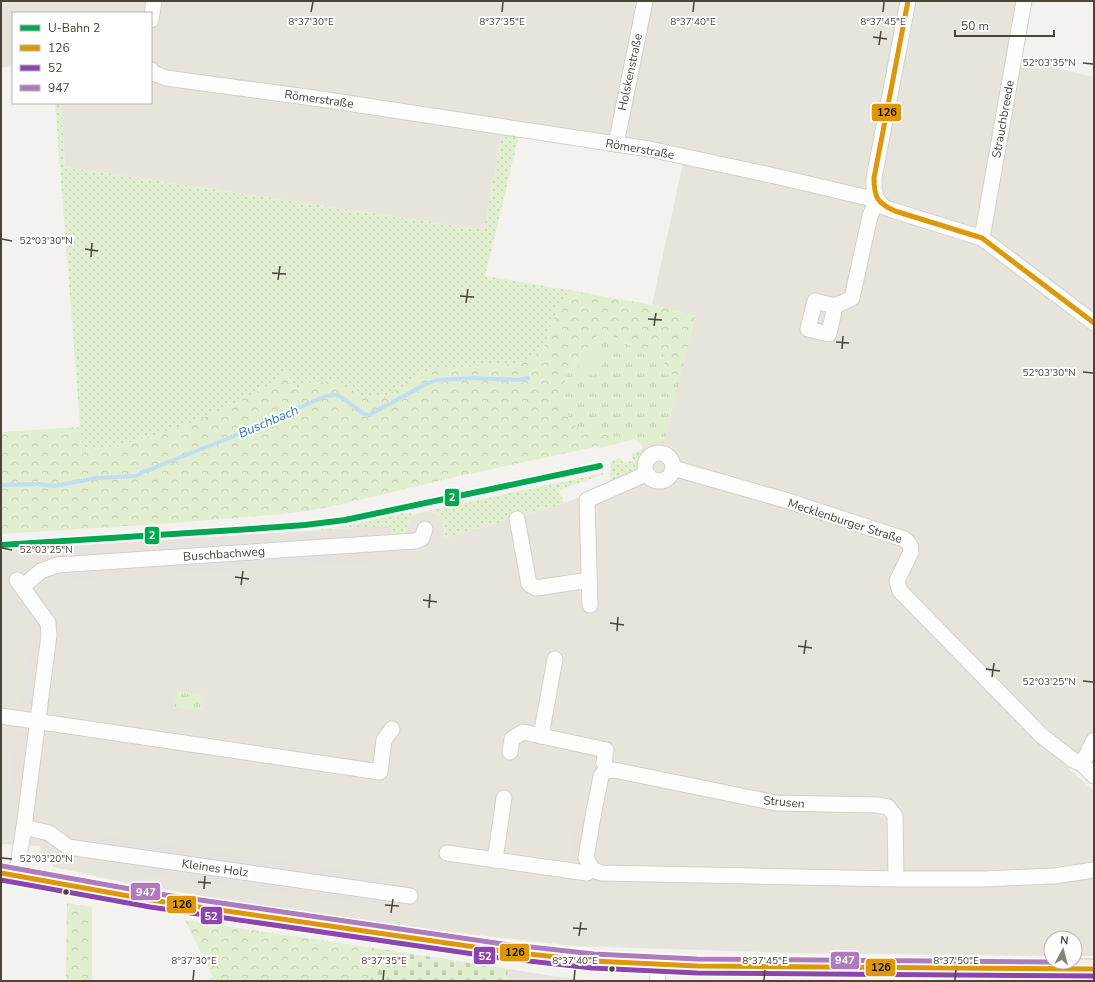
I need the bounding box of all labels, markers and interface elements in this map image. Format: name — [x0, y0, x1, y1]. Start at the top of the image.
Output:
legend — [12, 12, 152, 104]
scale bar — [955, 12, 1054, 38]
text: 8°37'30"E — [288, 15, 334, 29]
text: 8°37'35"E — [479, 15, 525, 29]
text: 8°37'40"E — [670, 15, 716, 29]
text: 8°37'45"E — [860, 15, 906, 29]
text: 50 m — [961, 18, 989, 34]
text: U-Bahn 2 — [48, 20, 100, 36]
street label: Holskenstraße — [614, 32, 646, 112]
text: 126 — [48, 40, 70, 56]
text: 52°03'35"N — [1022, 56, 1076, 70]
text: 52 — [48, 60, 62, 76]
street label: Strauchbreede — [988, 79, 1018, 159]
text: 947 — [48, 80, 70, 96]
street label: Römerstraße — [283, 86, 355, 112]
line badge: 126 — [871, 103, 902, 122]
text: 126 — [877, 105, 897, 120]
street label: Römerstraße — [604, 135, 676, 163]
text: 52°03'30"N — [19, 234, 73, 248]
text: 52°03'30"N — [1022, 366, 1076, 380]
water label: Buschbach — [236, 401, 301, 443]
line badge: 2 — [444, 488, 460, 507]
text: 2 — [449, 490, 456, 505]
street label: Mecklenburger Straße — [786, 495, 904, 547]
line badge: 2 — [144, 526, 160, 545]
text: 2 — [149, 528, 156, 543]
text: 52°03'25"N — [19, 543, 73, 557]
street label: Buschbachweg — [183, 543, 265, 565]
text: 52°03'25"N — [1022, 675, 1076, 689]
street label: Strusen — [763, 792, 805, 812]
text: 52°03'20"N — [19, 852, 73, 866]
street label: Kleines Holz — [181, 855, 250, 881]
line badge: 947 — [130, 882, 161, 901]
text: 947 — [136, 885, 156, 900]
unlabelled marker — [61, 887, 71, 897]
line badge: 126 — [166, 895, 197, 914]
text: 126 — [172, 897, 192, 912]
line badge: 52 — [200, 906, 223, 925]
text: 52 — [204, 909, 218, 924]
north arrow — [1043, 930, 1083, 970]
text: N — [1059, 933, 1069, 949]
line badge: 126 — [499, 943, 530, 962]
text: 126 — [505, 945, 525, 960]
line badge: 52 — [473, 946, 496, 965]
text: 52 — [478, 949, 492, 964]
line badge: 947 — [830, 951, 860, 970]
text: 947 — [835, 953, 855, 968]
text: 8°37'30"E — [171, 954, 217, 968]
text: 8°37'35"E — [361, 954, 407, 968]
text: 8°37'40"E — [552, 954, 598, 968]
text: 8°37'45"E — [742, 954, 788, 968]
text: 8°37'50"E — [933, 954, 979, 968]
line badge: 126 — [865, 958, 896, 977]
text: 126 — [871, 960, 891, 975]
unlabelled marker — [607, 964, 617, 974]

